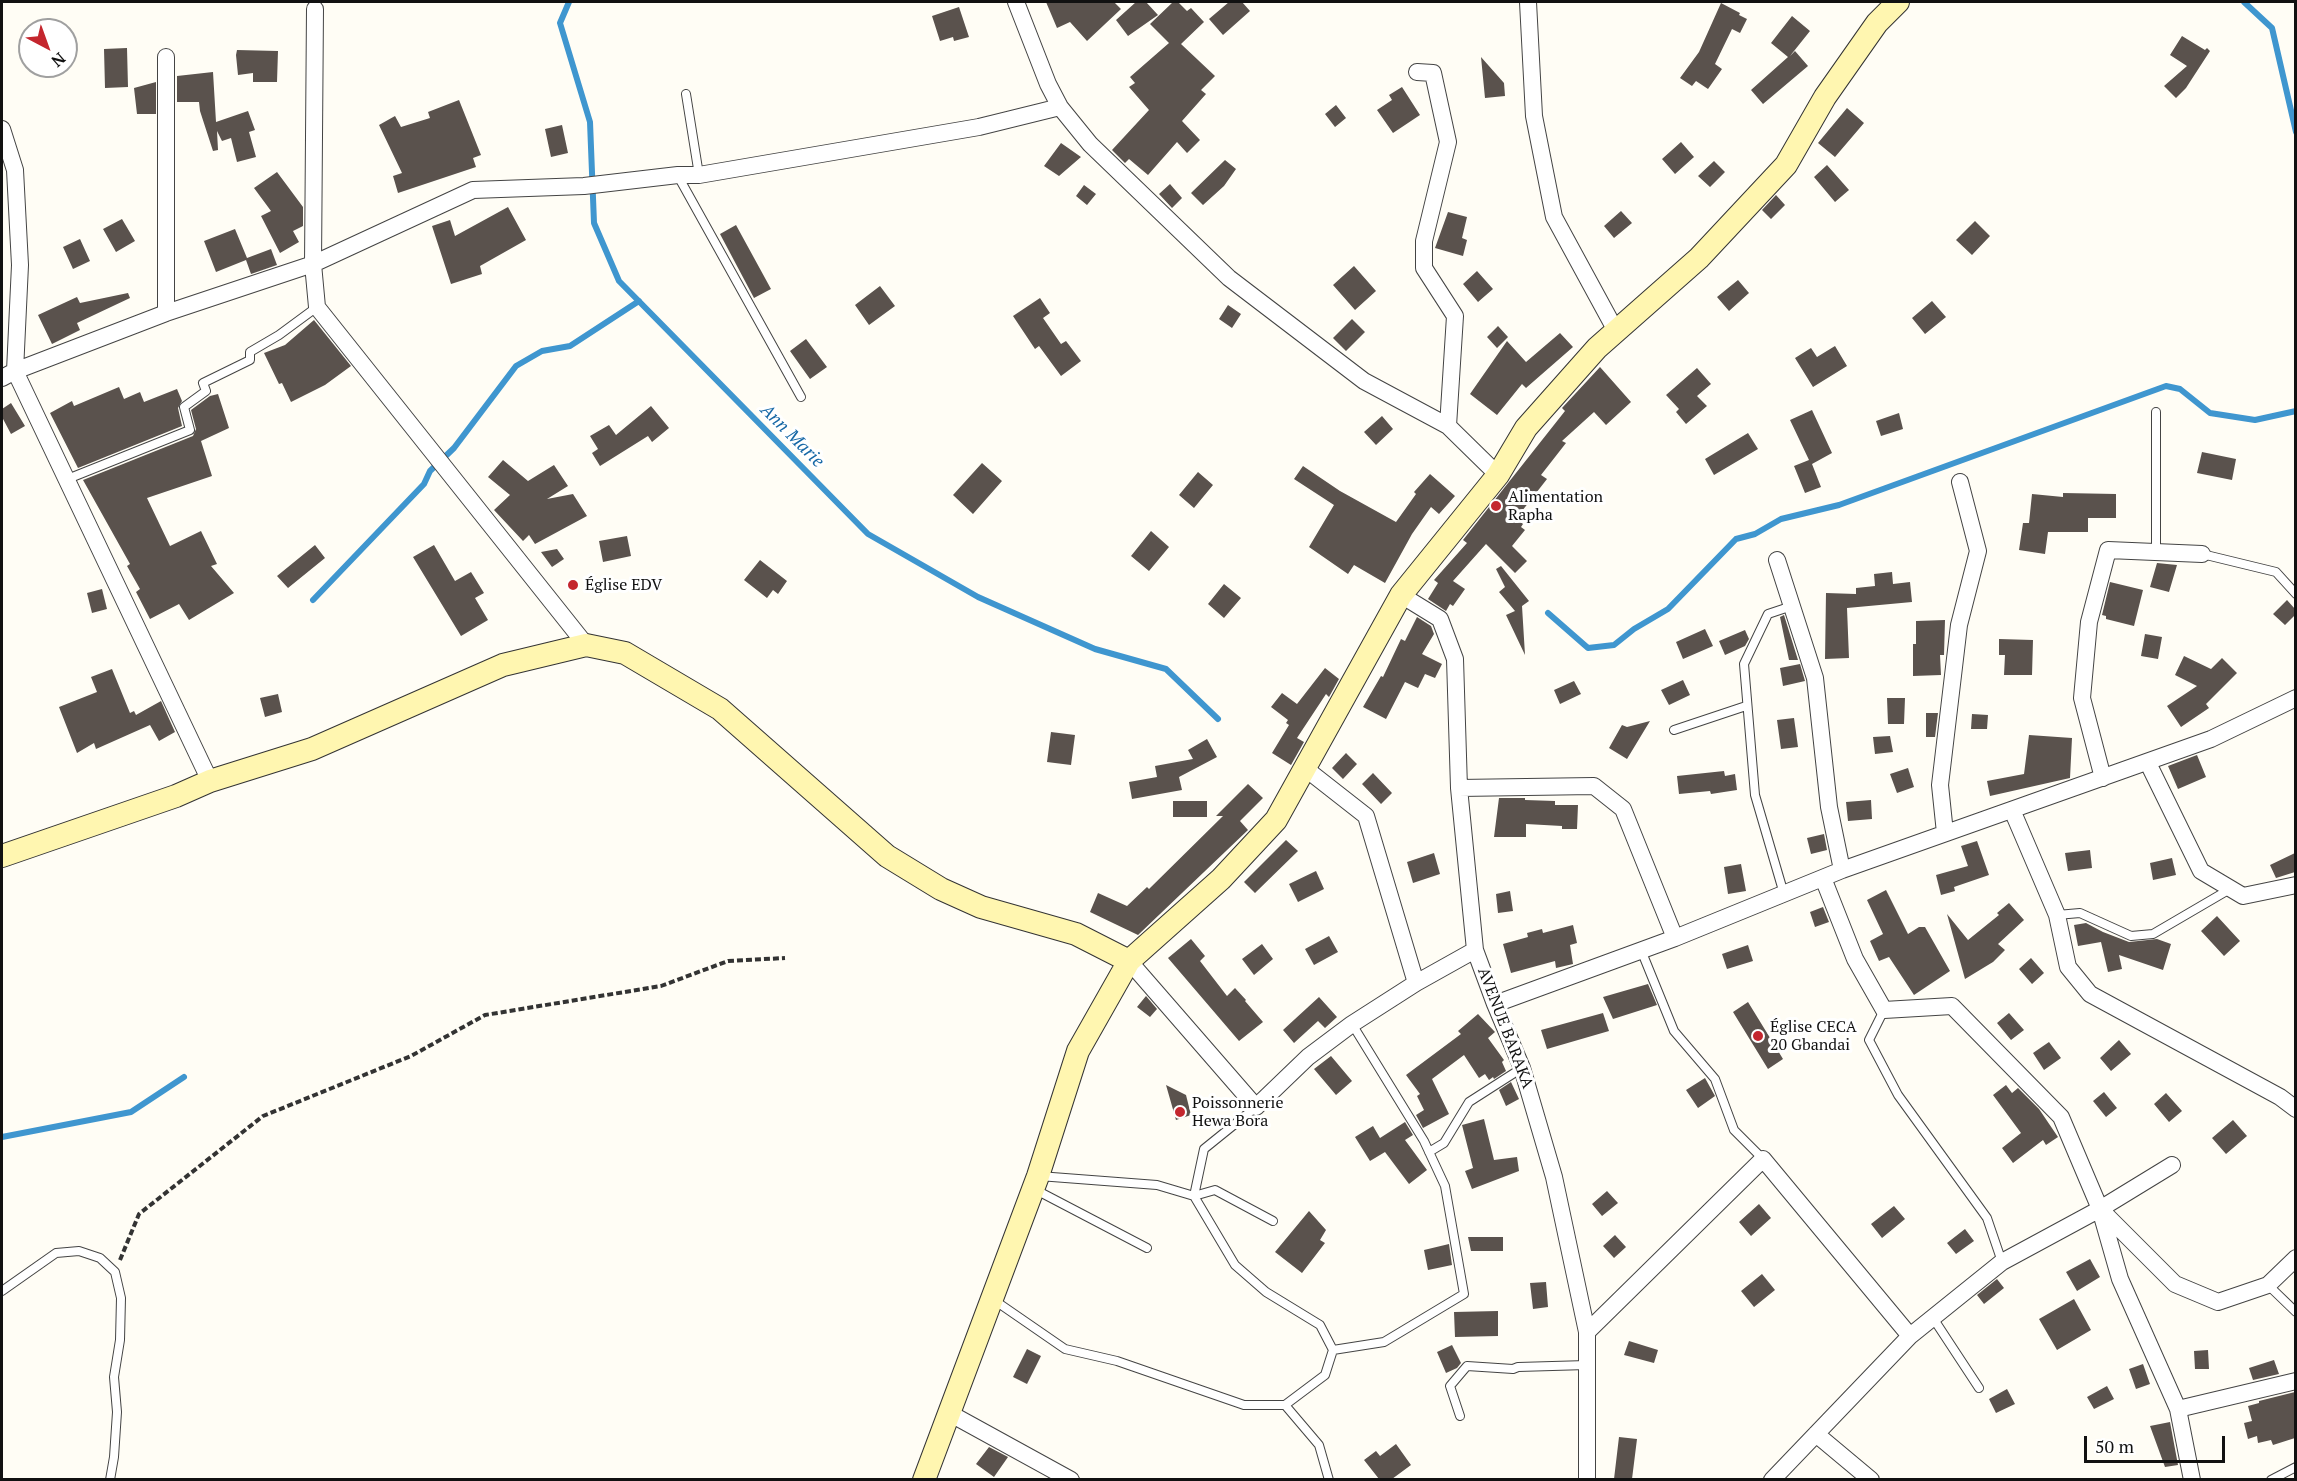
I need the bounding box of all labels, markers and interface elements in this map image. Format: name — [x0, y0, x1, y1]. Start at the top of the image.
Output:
north arrow — [18, 18, 78, 78]
text: N — [47, 48, 70, 72]
water label: Ann Marie — [756, 400, 828, 472]
place label: Alimentation Rapha — [1508, 487, 1603, 525]
marker: Alimentation Rapha — [1489, 499, 1503, 513]
place label: Église EDV — [585, 575, 662, 595]
marker: Église EDV — [566, 578, 580, 592]
street label: AVENUE BARAKA — [1473, 965, 1537, 1091]
place label: Église CECA 20 Gbandai — [1770, 1017, 1857, 1055]
marker: Église CECA 20 Gbandai — [1751, 1029, 1765, 1043]
place label: Poissonnerie Hewa Bora — [1192, 1093, 1283, 1131]
marker: Poissonnerie Hewa Bora — [1173, 1105, 1187, 1119]
scale bar — [2087, 1424, 2228, 1462]
text: 50 m — [2095, 1434, 2134, 1458]

